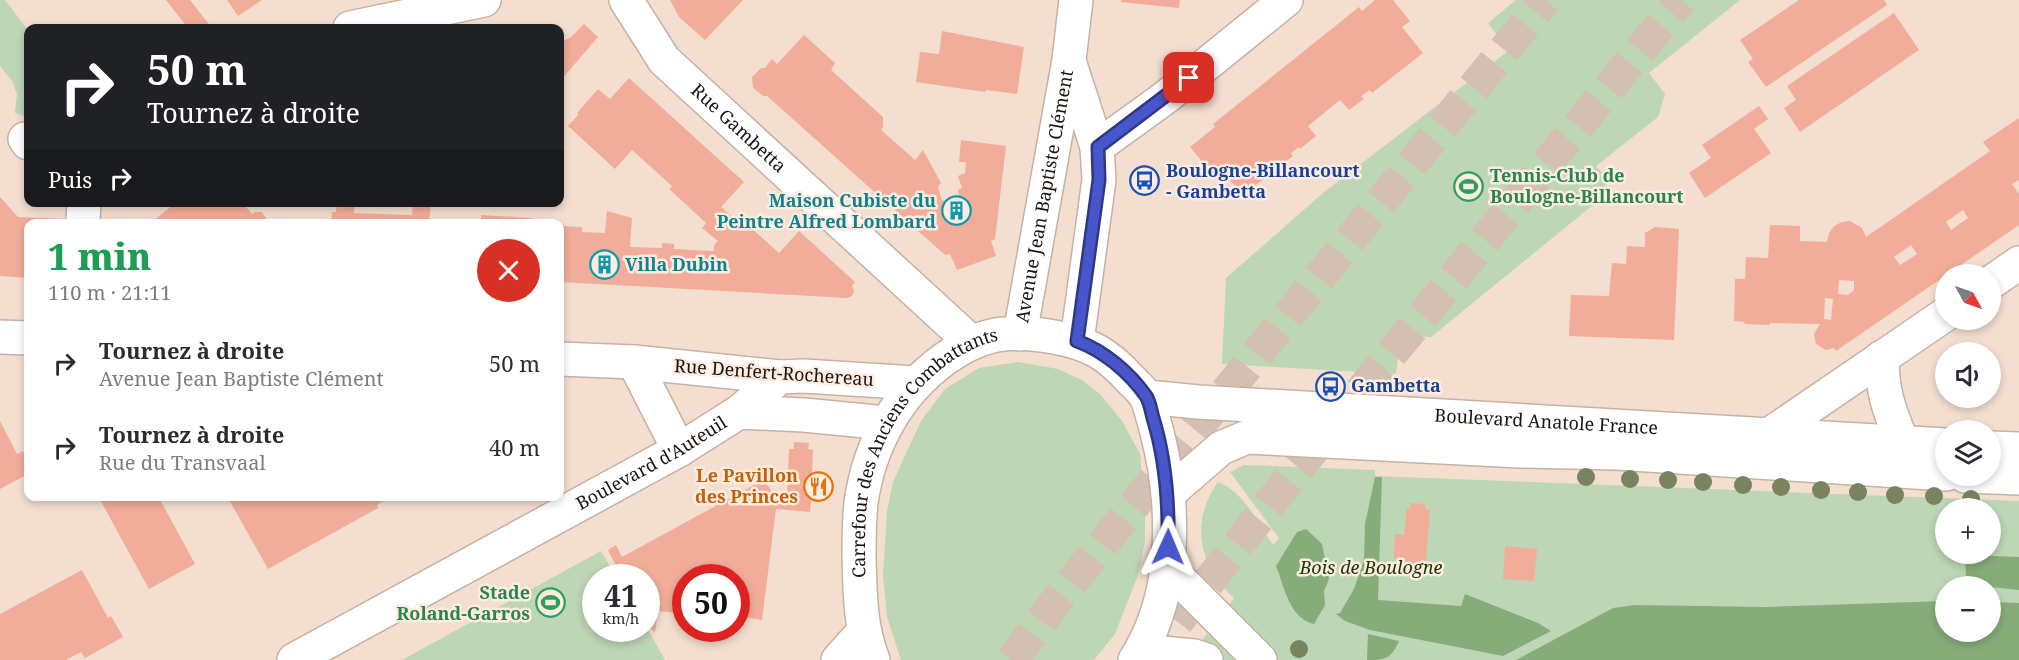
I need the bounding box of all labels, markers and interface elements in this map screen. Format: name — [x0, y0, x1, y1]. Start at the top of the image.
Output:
text: 50 m — [147, 40, 247, 97]
icon: right — [48, 48, 126, 126]
pin — [1163, 52, 1214, 103]
icon: arrive — [1172, 61, 1205, 94]
street label: Avenue Jean Baptiste Clément — [1009, 68, 1078, 324]
street label: Rue Gambetta — [686, 78, 792, 177]
text: Tournez à droite — [147, 94, 360, 131]
place label: Boulogne-Billancourt - Gambetta — [1166, 158, 1360, 203]
icon: right — [104, 162, 137, 195]
place label: Tennis-Club de Boulogne-Billancourt — [1490, 163, 1684, 208]
text: Puis — [48, 164, 92, 194]
bus stop icon: Boulogne-Billancourt - Gambetta — [1129, 165, 1161, 197]
sports icon: Tennis-Club de Boulogne-Billancourt — [1453, 170, 1485, 202]
place label: Maison Cubiste du Peintre Alfred Lombard — [717, 188, 936, 233]
building icon: Maison Cubiste du Peintre Alfred Lombard — [941, 195, 973, 227]
text: 1 min — [48, 232, 151, 281]
button: close — [477, 239, 540, 302]
building icon: Villa Dubin — [588, 249, 620, 281]
place label: Villa Dubin — [625, 252, 728, 276]
north arrow — [1935, 264, 2001, 330]
map controls — [1935, 264, 2001, 642]
text: 110 m · 21:11 — [48, 279, 171, 306]
street label: Carrefour des Anciens Combattants — [846, 322, 1000, 578]
text: Tournez à droite — [99, 335, 284, 365]
button: sound — [1935, 342, 2001, 408]
icon: right — [48, 347, 81, 380]
text: 50 m — [489, 348, 540, 378]
street label: Rue Denfert-Rochereau — [673, 353, 875, 391]
text: Avenue Jean Baptiste Clément — [99, 365, 384, 392]
bus stop icon: Gambetta — [1314, 370, 1346, 402]
place label: Gambetta — [1351, 373, 1441, 397]
street label: Boulevard Anatole France — [1434, 403, 1659, 439]
street label: Boulevard d'Auteuil — [571, 410, 731, 515]
text: Tournez à droite — [99, 419, 284, 449]
button: layers — [1935, 420, 2001, 486]
icon: right — [48, 431, 81, 464]
text: 40 m — [489, 432, 540, 462]
text: Rue du Transvaal — [99, 449, 266, 476]
place label: Le Pavillon des Princes — [695, 463, 798, 508]
restaurant icon: Le Pavillon des Princes — [803, 470, 835, 502]
button: + — [1935, 498, 2001, 564]
position arrow — [1136, 515, 1200, 579]
park label: Bois de Boulogne — [1299, 555, 1443, 579]
speed limit sign: 50 — [672, 564, 750, 642]
text: 41 — [604, 575, 638, 616]
button: − — [1935, 576, 2001, 642]
place label: Stade Roland-Garros — [397, 580, 530, 625]
sports icon: Stade Roland-Garros — [535, 587, 567, 619]
text: km/h — [603, 608, 639, 628]

